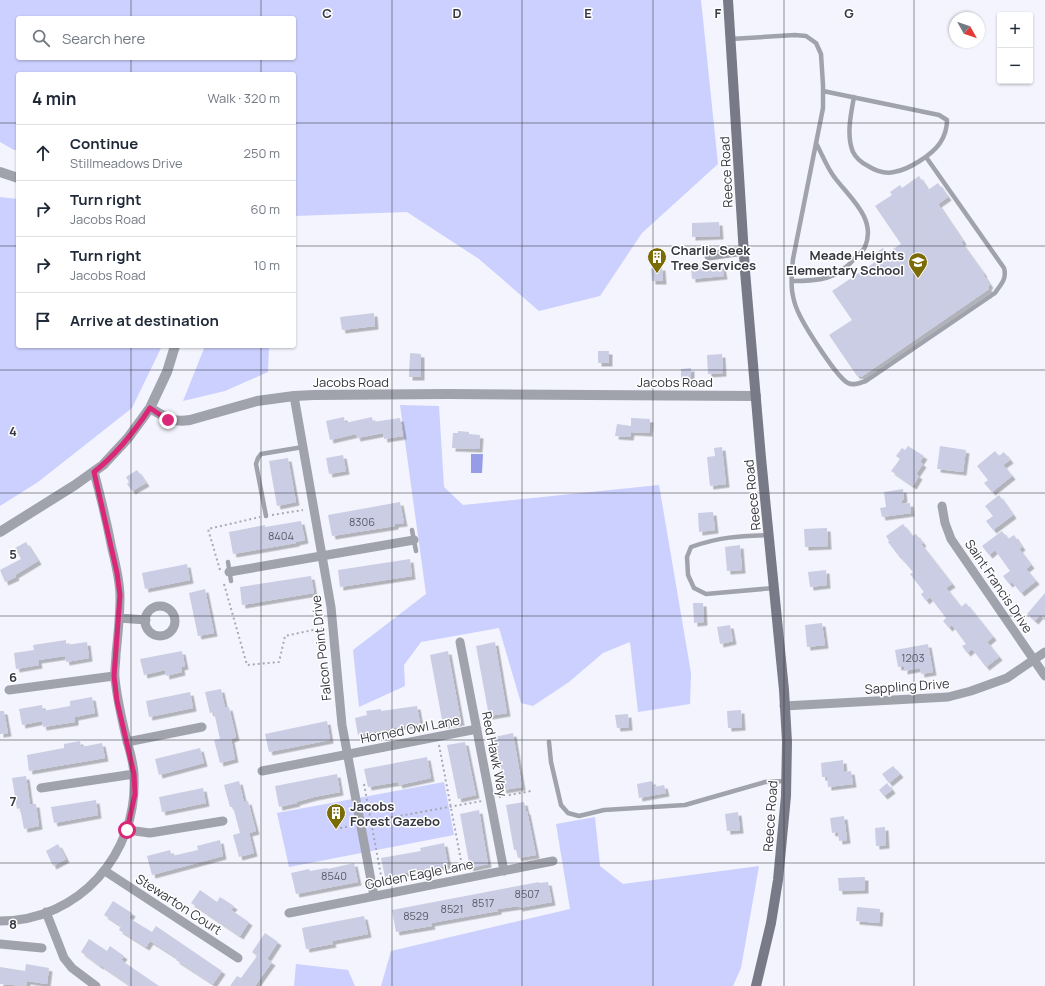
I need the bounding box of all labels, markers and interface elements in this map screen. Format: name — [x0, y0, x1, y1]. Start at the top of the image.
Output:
text: C — [322, 4, 332, 22]
text: D — [452, 4, 462, 22]
text: E — [584, 4, 592, 22]
text: F — [715, 4, 722, 22]
text: G — [844, 4, 854, 22]
north arrow — [949, 12, 985, 48]
map controls — [997, 12, 1033, 84]
button: + — [997, 12, 1033, 48]
search box — [16, 16, 296, 60]
icon: search — [30, 27, 52, 49]
text: Search here — [62, 28, 145, 49]
button: − — [997, 48, 1033, 84]
text: 4 min — [32, 87, 76, 110]
text: Walk · 320 m — [207, 89, 280, 107]
text: Continue — [70, 133, 138, 154]
street label: Reece Road — [715, 136, 737, 208]
icon: ahead — [32, 142, 54, 164]
text: 250 m — [244, 144, 280, 162]
text: Stillmeadows Drive — [70, 154, 183, 172]
text: Turn right — [70, 189, 141, 210]
icon: right — [32, 198, 54, 220]
text: 60 m — [250, 200, 280, 218]
text: Jacobs Road — [70, 210, 146, 228]
place label: Charlie Seek Tree Services — [671, 241, 756, 274]
text: Turn right — [70, 245, 141, 266]
building icon: Charlie Seek Tree Services — [646, 246, 668, 274]
place label: Meade Heights Elementary School — [786, 246, 904, 279]
school or university icon: Meade Heights Elementary School — [907, 251, 929, 279]
icon: right — [32, 254, 54, 276]
text: 10 m — [253, 256, 280, 274]
text: Jacobs Road — [70, 266, 146, 284]
icon: arrive — [32, 310, 54, 332]
text: Arrive at destination — [70, 310, 219, 331]
street label: Jacobs Road — [313, 373, 389, 391]
street label: Jacobs Road — [637, 373, 713, 391]
route end — [159, 411, 177, 429]
text: 4 — [9, 422, 17, 440]
street label: Reece Road — [739, 459, 765, 531]
house number: 8306 — [349, 514, 375, 529]
house number: 8404 — [268, 528, 294, 543]
street label: Saint Francis Drive — [961, 536, 1037, 637]
text: 5 — [9, 545, 17, 563]
street label: Falcon Point Drive — [306, 594, 335, 702]
house number: 1203 — [901, 650, 925, 665]
text: 6 — [9, 668, 17, 686]
street label: Sappling Drive — [864, 674, 950, 698]
street label: Horned Owl Lane — [359, 710, 462, 747]
street label: Red Hawk Way — [478, 710, 512, 798]
street label: Reece Road — [759, 780, 781, 852]
text: 7 — [10, 792, 17, 810]
place label: Jacobs Forest Gazebo — [350, 797, 440, 830]
building icon: Jacobs Forest Gazebo — [325, 802, 347, 830]
route start — [118, 821, 136, 839]
street label: Golden Eagle Lane — [363, 855, 475, 893]
house number: 8540 — [321, 868, 347, 883]
street label: Stewarton Court — [132, 869, 226, 939]
house number: 8507 — [515, 886, 539, 901]
house number: 8517 — [472, 895, 494, 910]
house number: 8521 — [441, 901, 464, 916]
house number: 8529 — [403, 908, 429, 923]
text: 8 — [9, 915, 17, 933]

